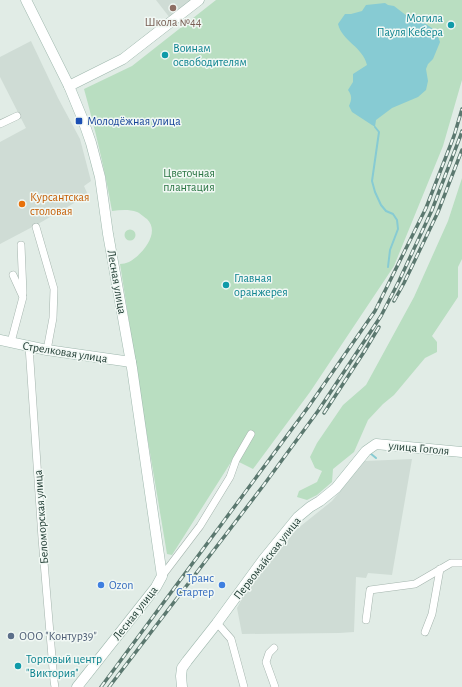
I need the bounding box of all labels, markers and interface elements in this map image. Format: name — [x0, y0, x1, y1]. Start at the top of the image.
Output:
marker: Школа №44 — [168, 3, 178, 13]
place label: Могила Пауля Кебера — [377, 12, 444, 39]
place label: Школа №44 — [144, 16, 202, 28]
marker: Могила Пауля Кебера — [446, 20, 456, 30]
place label: Воинам освободителям — [173, 42, 247, 68]
marker: Воинам освободителям — [160, 50, 170, 60]
place label: Молодёжная улица — [87, 115, 181, 128]
marker: Молодёжная улица — [74, 116, 84, 126]
park label: Цветочная плантация — [163, 167, 215, 193]
place label: Курсантская столовая — [30, 191, 89, 217]
marker: Курсантская столовая — [17, 199, 27, 209]
street label: Лесная улица — [104, 249, 129, 316]
place label: Главная оранжерея — [234, 272, 288, 298]
marker: Главная оранжерея — [221, 280, 231, 290]
street label: Стрелковая улица — [21, 339, 109, 366]
street label: улица Гоголя — [387, 439, 450, 458]
street label: Беломорская улица — [32, 469, 51, 565]
street label: Первомайская улица — [231, 514, 304, 602]
place label: Транс Стартер — [176, 572, 214, 598]
place label: Ozon — [109, 579, 133, 591]
marker: Ozon — [96, 580, 106, 590]
marker: Транс Стартер — [217, 580, 227, 590]
street label: Лесная улица — [110, 583, 161, 643]
place label: ООО "Контур39" — [19, 630, 97, 643]
marker: ООО "Контур39" — [6, 631, 16, 641]
place label: Торговый центр "Виктория" — [26, 653, 102, 679]
marker: Торговый центр "Виктория" — [13, 661, 23, 671]

